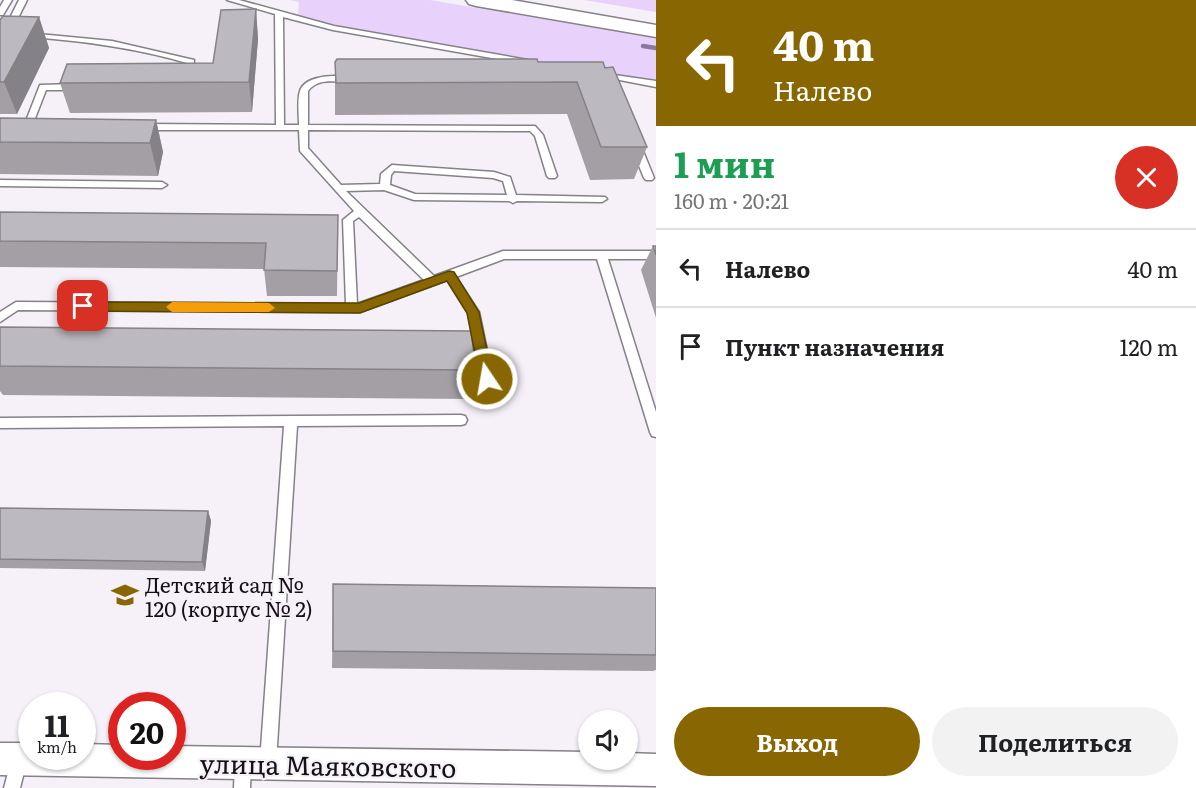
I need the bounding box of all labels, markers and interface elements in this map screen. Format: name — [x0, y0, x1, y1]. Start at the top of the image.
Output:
text: 40 m — [773, 12, 874, 74]
icon: left — [674, 24, 752, 102]
text: Налево — [773, 69, 872, 109]
text: 1 мин — [674, 136, 775, 189]
button: close — [1115, 146, 1178, 209]
text: 160 m · 20:21 — [674, 185, 789, 215]
icon: left — [674, 252, 707, 285]
text: Налево — [725, 252, 810, 285]
text: 40 m — [1127, 252, 1178, 285]
pin — [57, 280, 108, 331]
icon: arrive — [66, 289, 99, 322]
icon: arrive — [674, 330, 707, 363]
text: Пункт назначения — [725, 330, 944, 363]
text: 120 m — [1119, 330, 1178, 363]
position arrow — [455, 347, 519, 411]
place label: Детский сад № 120 (корпус № 2) — [145, 568, 313, 623]
school or university icon: Детский сад № 120 (корпус № 2) — [110, 580, 140, 610]
speed limit sign: 20 — [108, 692, 186, 770]
text: 11 — [45, 702, 69, 746]
button: Выход — [674, 707, 920, 776]
button: Поделиться — [932, 707, 1178, 776]
map controls — [578, 710, 638, 770]
button: sound — [578, 710, 638, 770]
text: km/h — [37, 735, 77, 758]
street label: улица Маяковского — [199, 742, 457, 786]

